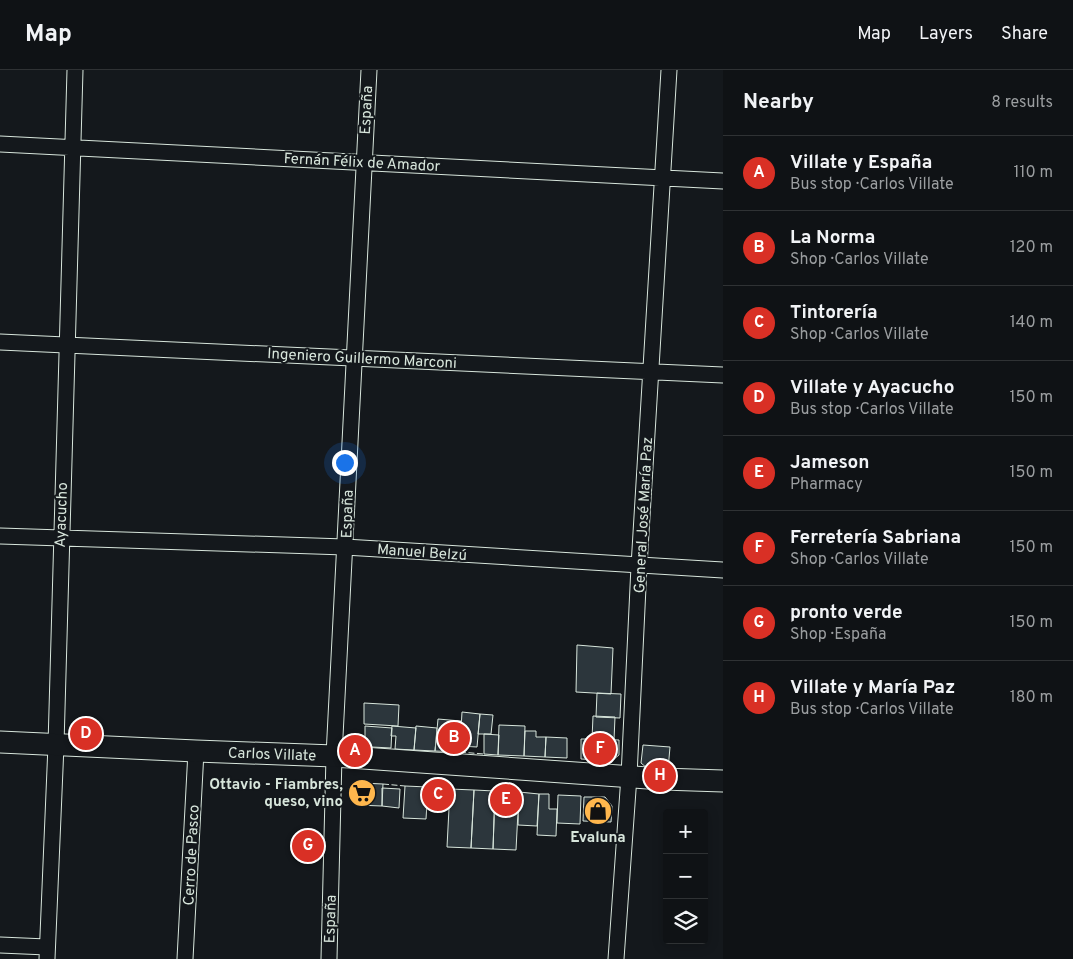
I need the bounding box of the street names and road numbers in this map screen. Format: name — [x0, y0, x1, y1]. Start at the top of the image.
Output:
street label: España — [357, 85, 378, 135]
street label: Fernán Félix de Amador — [283, 150, 441, 177]
street label: Ingeniero Guillermo Marconi — [267, 345, 457, 374]
street label: General José María Paz — [631, 436, 658, 594]
street label: Ayacucho — [52, 482, 73, 548]
street label: España — [338, 489, 359, 539]
street label: Manuel Belzú — [376, 541, 467, 566]
street label: Carlos Villate — [227, 744, 316, 767]
street label: Cerro de Pasco — [180, 804, 205, 906]
street label: España — [321, 894, 342, 944]

